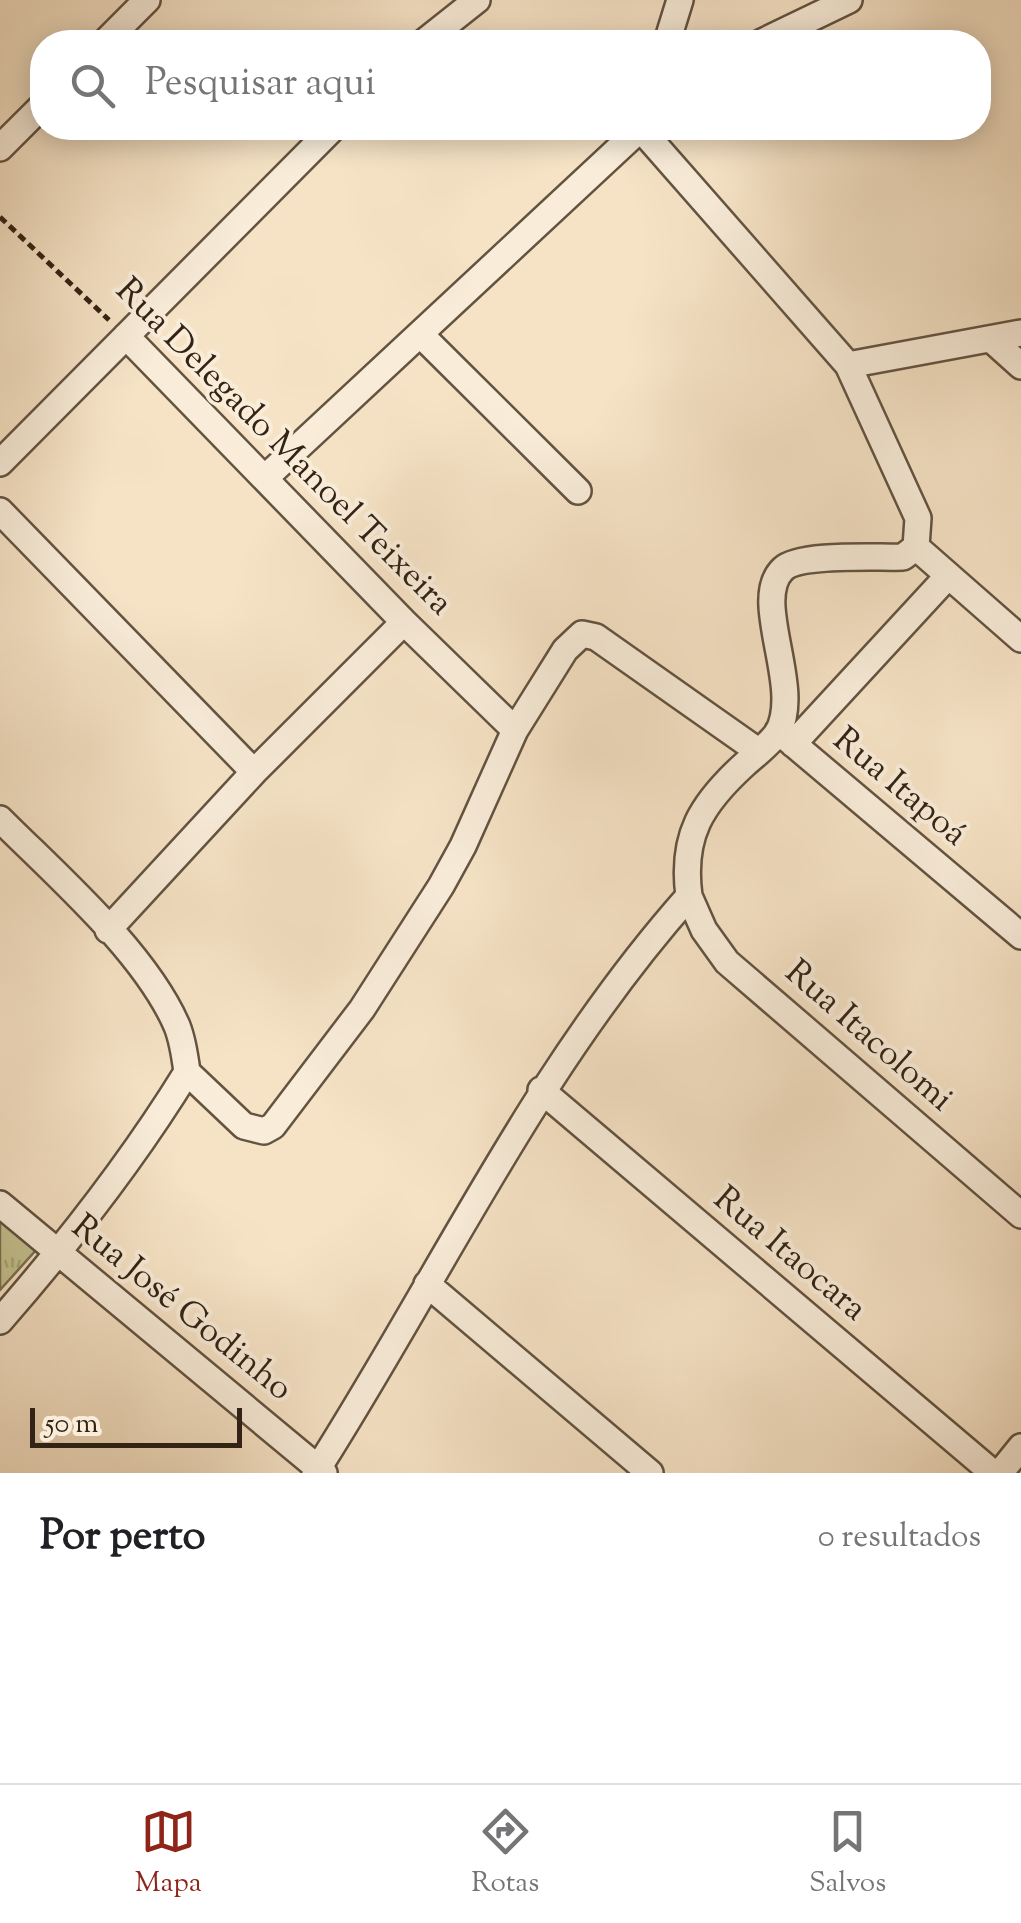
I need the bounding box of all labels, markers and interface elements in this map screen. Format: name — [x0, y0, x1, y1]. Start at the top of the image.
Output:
search box — [30, 30, 991, 140]
icon: search — [65, 58, 120, 113]
text: Pesquisar aqui — [145, 58, 376, 112]
street label: Rua Delegado Manoel Teixeira — [103, 268, 463, 628]
street label: Rua Itapoá — [821, 716, 977, 860]
street label: Rua Itacolomi — [772, 949, 964, 1125]
street label: Rua Itaocara — [701, 1175, 877, 1335]
street label: Rua José Godinho — [59, 1204, 303, 1414]
scale bar — [30, 1403, 242, 1448]
text: 50 m — [45, 1405, 99, 1445]
text: Por perto — [40, 1508, 206, 1568]
text: 0 resultados — [818, 1515, 981, 1561]
tab: Mapa — [135, 1804, 202, 1904]
tab: Rotas — [471, 1804, 539, 1904]
tab: Salvos — [809, 1804, 886, 1904]

